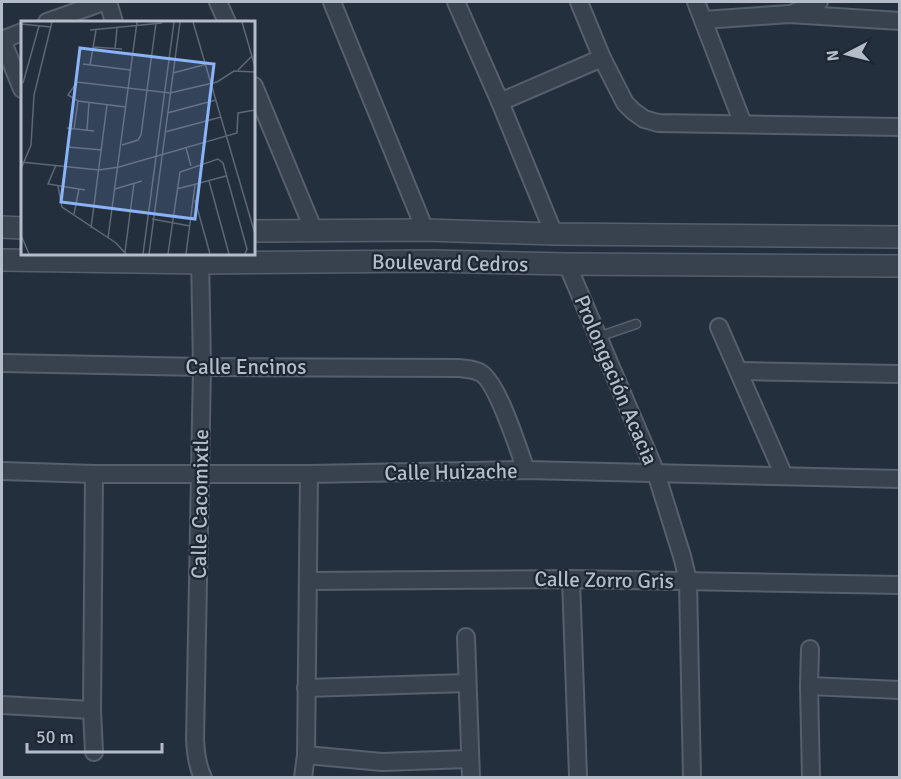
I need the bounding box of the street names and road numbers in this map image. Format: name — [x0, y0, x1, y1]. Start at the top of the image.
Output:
street label: Boulevard Cedros — [372, 249, 528, 277]
street label: Prolongación Acacia — [568, 291, 664, 469]
street label: Calle Encinos — [186, 354, 306, 380]
street label: Calle Cacomixtle — [186, 429, 214, 579]
street label: Calle Huizache — [384, 458, 518, 486]
street label: Calle Zorro Gris — [534, 566, 674, 594]

